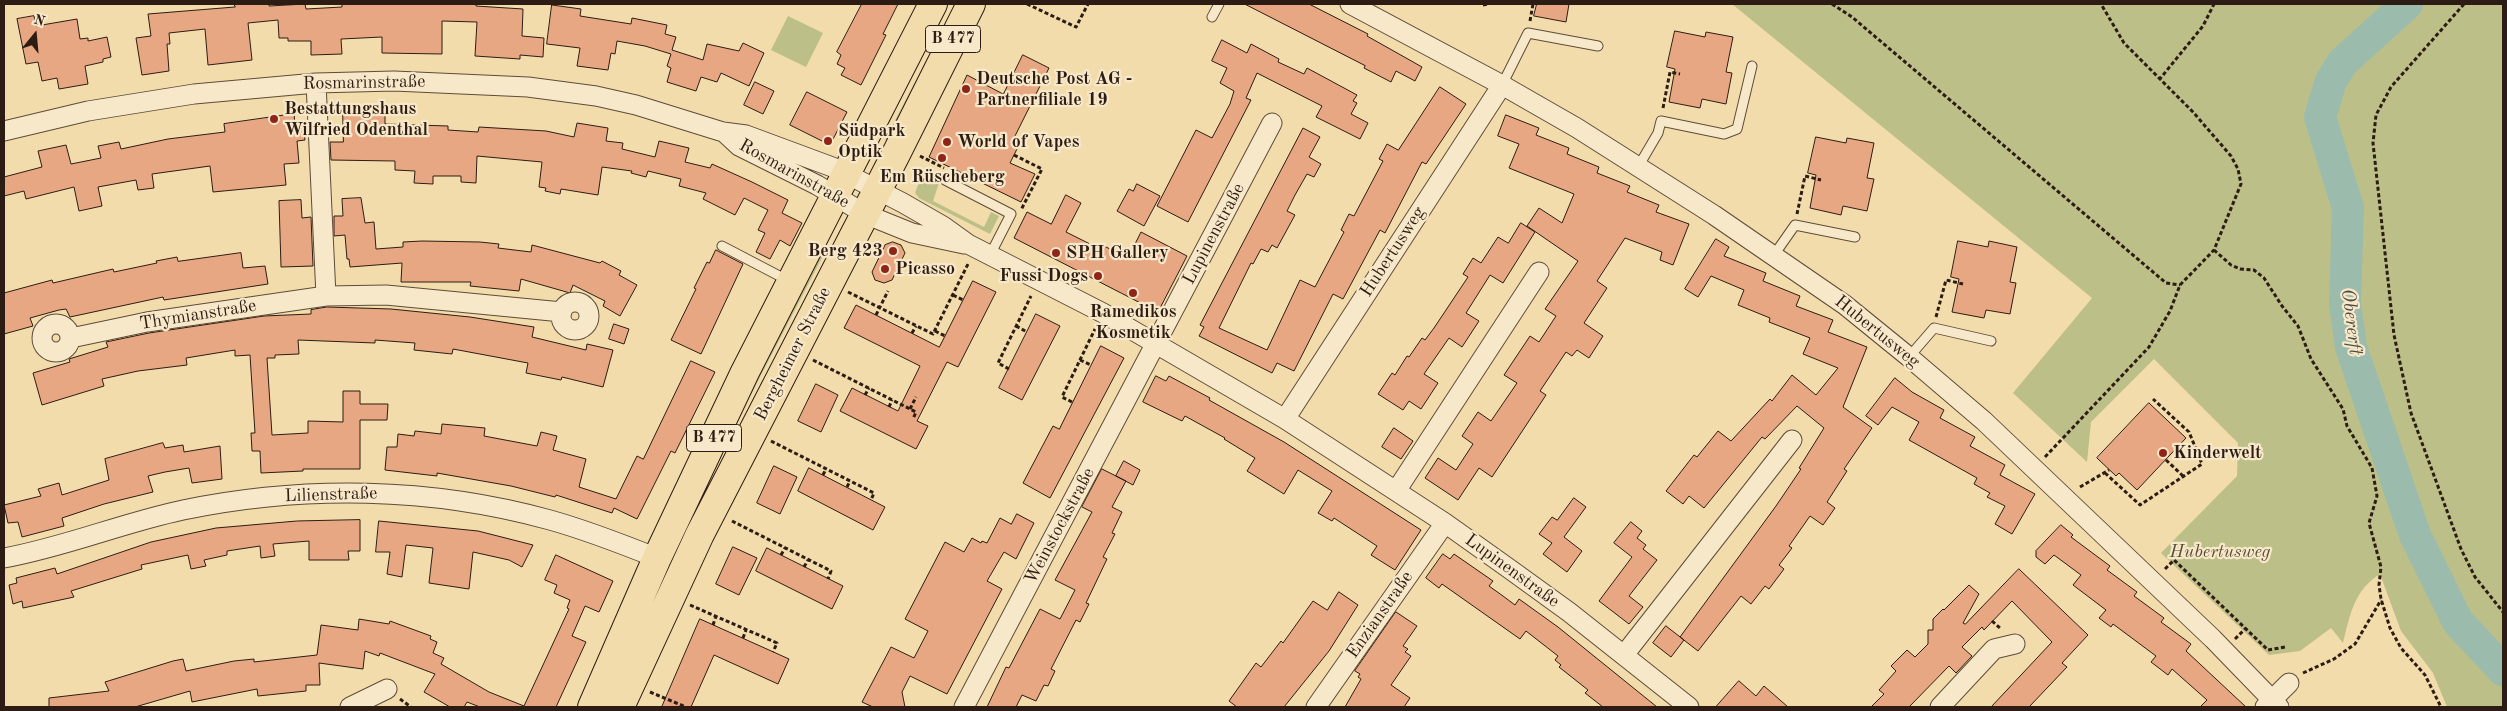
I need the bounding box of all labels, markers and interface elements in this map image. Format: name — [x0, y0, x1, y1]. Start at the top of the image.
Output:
north arrow — [10, 10, 60, 60]
text: N — [32, 12, 47, 29]
road number: B 477 — [926, 26, 980, 52]
place label: Deutsche Post AG - Partnerfiliale 19 — [976, 68, 1132, 110]
street label: Rosmarinstraße — [302, 71, 426, 95]
marker: Deutsche Post AG - Partnerfiliale 19 — [960, 83, 972, 95]
place label: Bestattungshaus Wilfried Odenthal — [284, 98, 428, 140]
marker: Bestattungshaus Wilfried Odenthal — [268, 113, 280, 125]
place label: Südpark Optik — [838, 120, 906, 162]
place label: World of Vapes — [957, 131, 1080, 153]
street label: Rosmarinstraße — [735, 135, 853, 213]
marker: Südpark Optik — [822, 135, 834, 147]
marker: World of Vapes — [941, 136, 953, 148]
marker: Em Rüscheberg — [936, 152, 948, 164]
place label: Em Rüscheberg — [879, 166, 1005, 188]
street label: Lupinenstraße — [1178, 180, 1250, 288]
street label: Hubertusweg — [1356, 203, 1430, 301]
place label: Berg 423 — [808, 240, 883, 262]
place label: SPH Gallery — [1066, 242, 1169, 264]
marker: Berg 423 — [887, 245, 899, 257]
marker: SPH Gallery — [1050, 247, 1062, 259]
place label: Picasso — [895, 258, 955, 280]
marker: Picasso — [879, 263, 891, 275]
place label: Fussi Dogs — [999, 265, 1088, 287]
marker: Fussi Dogs — [1092, 270, 1104, 282]
street label: Bergheimer Straße — [750, 284, 836, 424]
marker: Ramedikos Kosmetik — [1127, 287, 1139, 299]
water label: Obererft — [2336, 288, 2366, 356]
street label: Hubertusweg — [1830, 291, 1924, 373]
street label: Thymianstraße — [138, 295, 258, 335]
place label: Ramedikos Kosmetik — [1089, 301, 1177, 344]
road number: B 477 — [686, 424, 742, 452]
place label: Kinderwelt — [2173, 442, 2262, 464]
marker: Kinderwelt — [2157, 447, 2169, 459]
street label: Weinstockstraße — [1020, 464, 1100, 588]
street label: Lilienstraße — [284, 483, 378, 507]
street label: Lupinenstraße — [1460, 529, 1564, 613]
park label: Hubertusweg — [2170, 541, 2270, 563]
street label: Enzianstraße — [1342, 567, 1418, 663]

